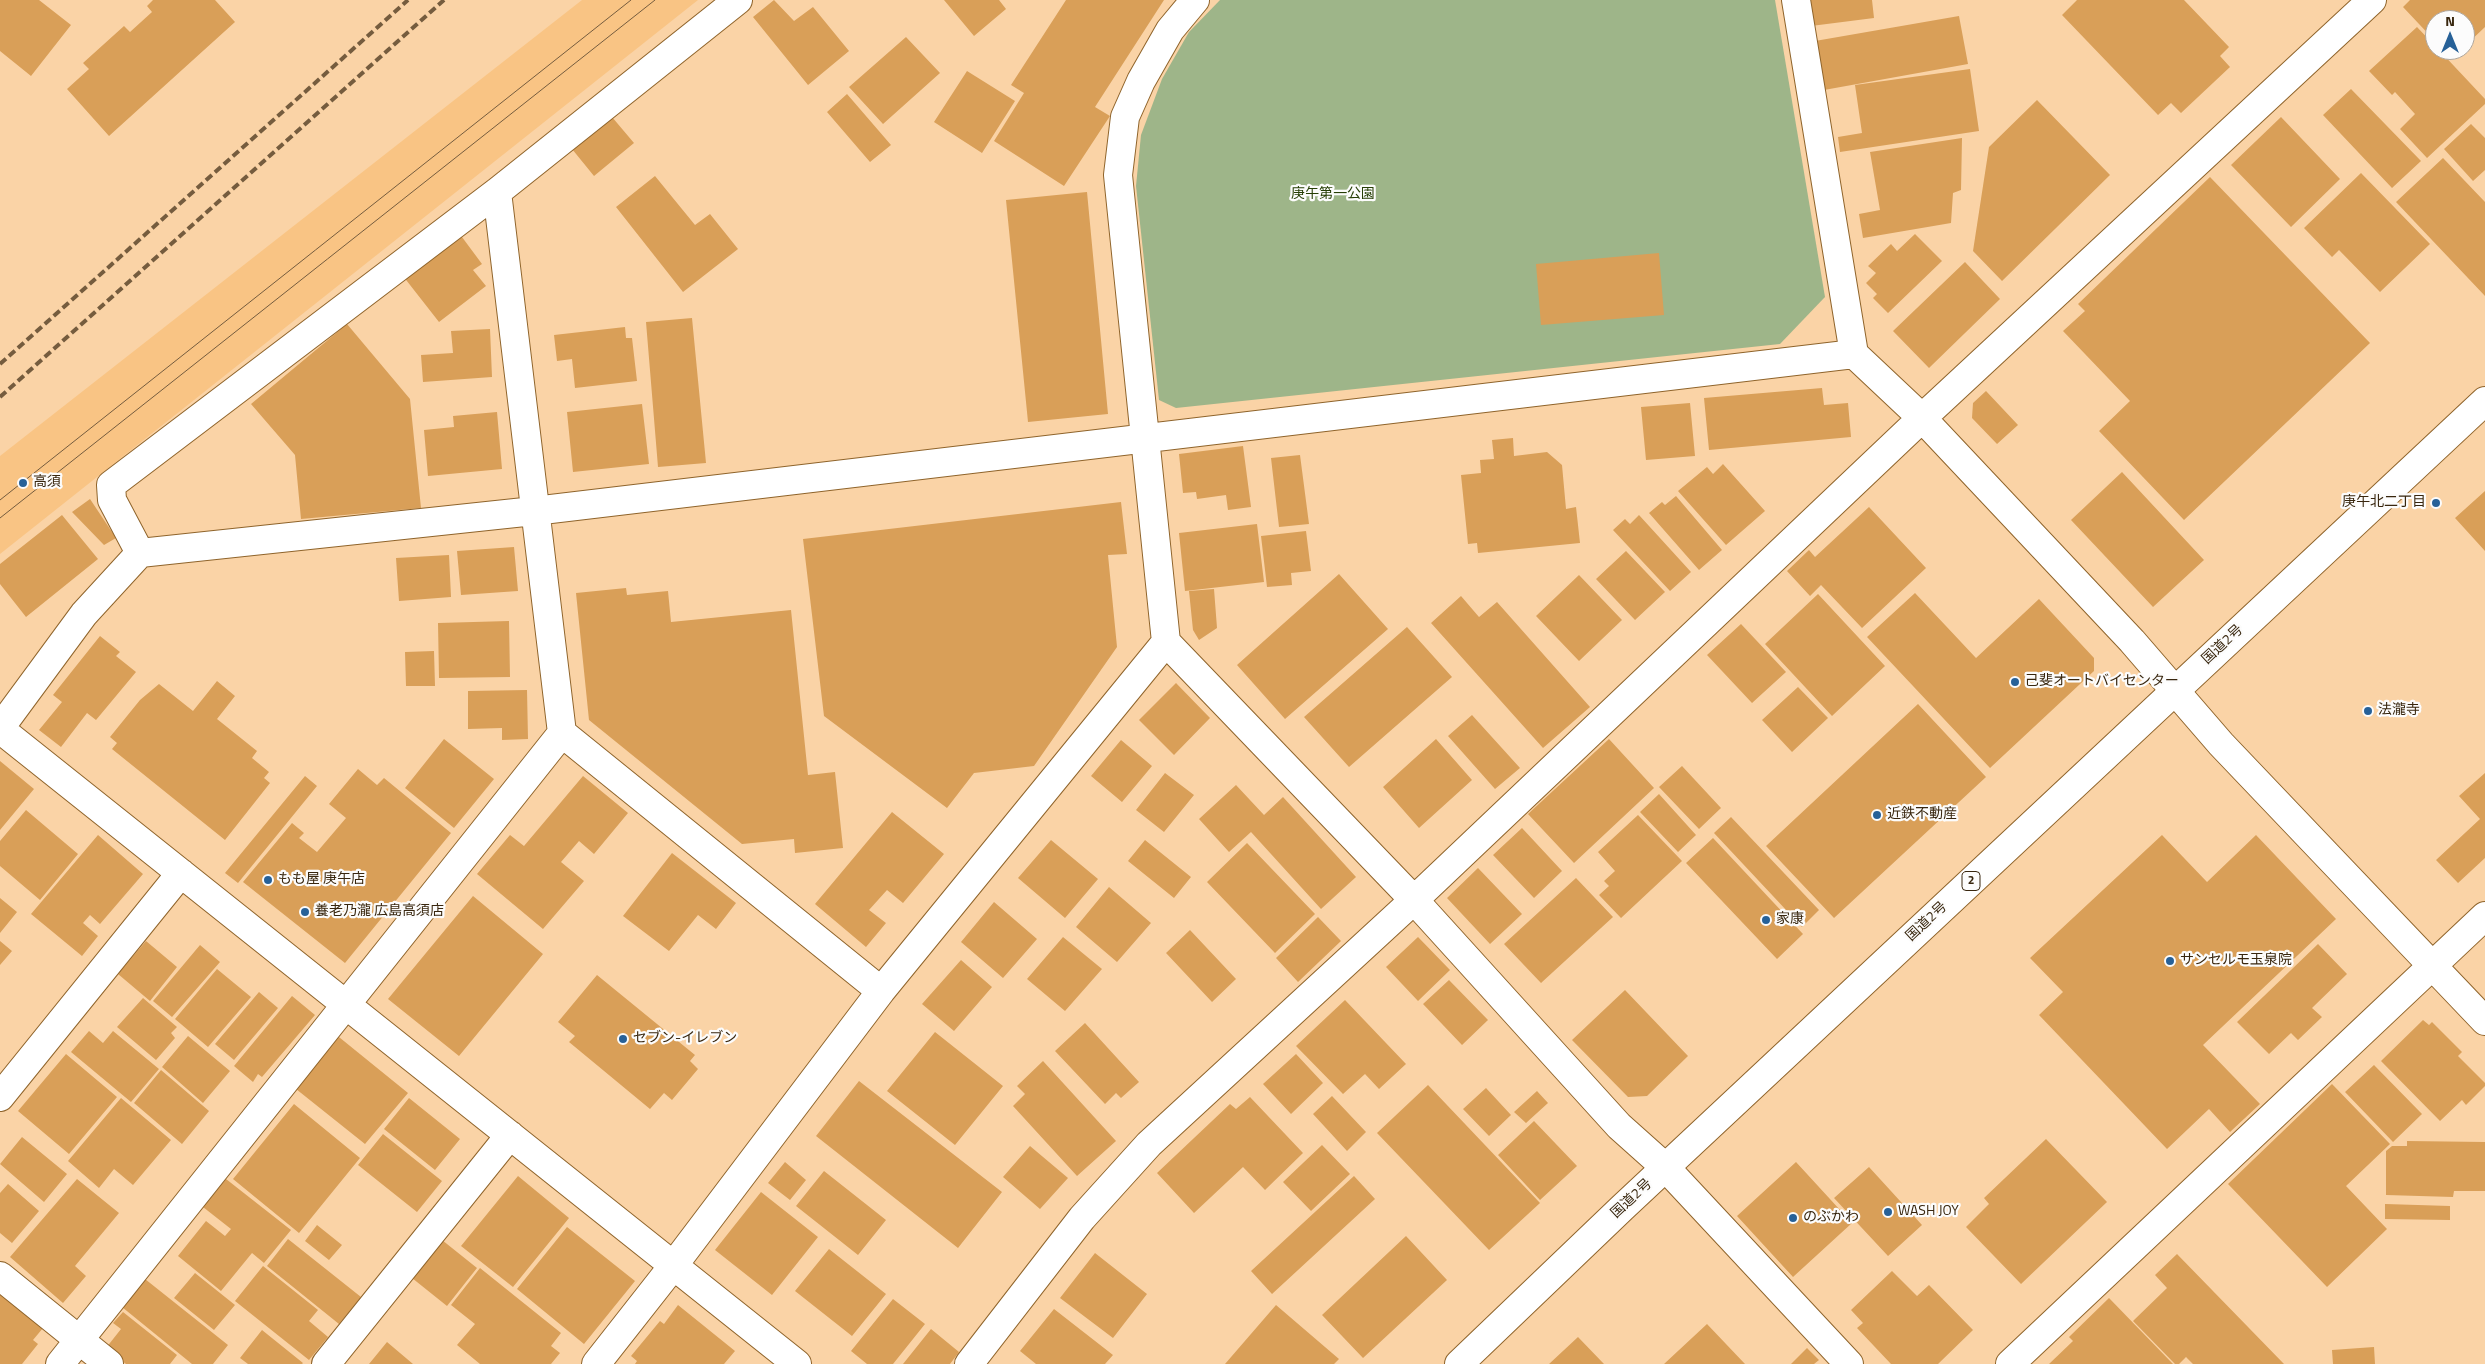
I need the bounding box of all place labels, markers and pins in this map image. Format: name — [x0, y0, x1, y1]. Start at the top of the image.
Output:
place label: 高須 — [33, 475, 61, 491]
marker: 高須 — [17, 477, 29, 489]
place label: 庚午北二丁目 — [2342, 495, 2426, 511]
marker: 庚午北二丁目 — [2430, 497, 2442, 509]
place label: 己斐オートバイセンター — [2025, 674, 2179, 690]
marker: 己斐オートバイセンター — [2009, 676, 2021, 688]
place label: 法瀧寺 — [2378, 703, 2420, 719]
marker: 法瀧寺 — [2362, 705, 2374, 717]
place label: 近鉄不動産 — [1887, 807, 1957, 823]
marker: 近鉄不動産 — [1871, 809, 1883, 821]
place label: もも屋 庚午店 — [278, 872, 365, 888]
marker: もも屋 庚午店 — [262, 874, 274, 886]
place label: 養老乃瀧 広島高須店 — [315, 904, 444, 920]
marker: 養老乃瀧 広島高須店 — [299, 906, 311, 918]
place label: 家康 — [1776, 912, 1804, 928]
marker: 家康 — [1760, 914, 1772, 926]
place label: サンセルモ玉泉院 — [2180, 953, 2292, 969]
marker: サンセルモ玉泉院 — [2164, 955, 2176, 967]
place label: セブン-イレブン — [633, 1031, 737, 1047]
marker: セブン-イレブン — [617, 1033, 629, 1045]
place label: WASH JOY — [1898, 1204, 1959, 1220]
marker: WASH JOY — [1882, 1206, 1894, 1218]
place label: のぶかわ — [1803, 1210, 1859, 1226]
marker: のぶかわ — [1787, 1212, 1799, 1224]

